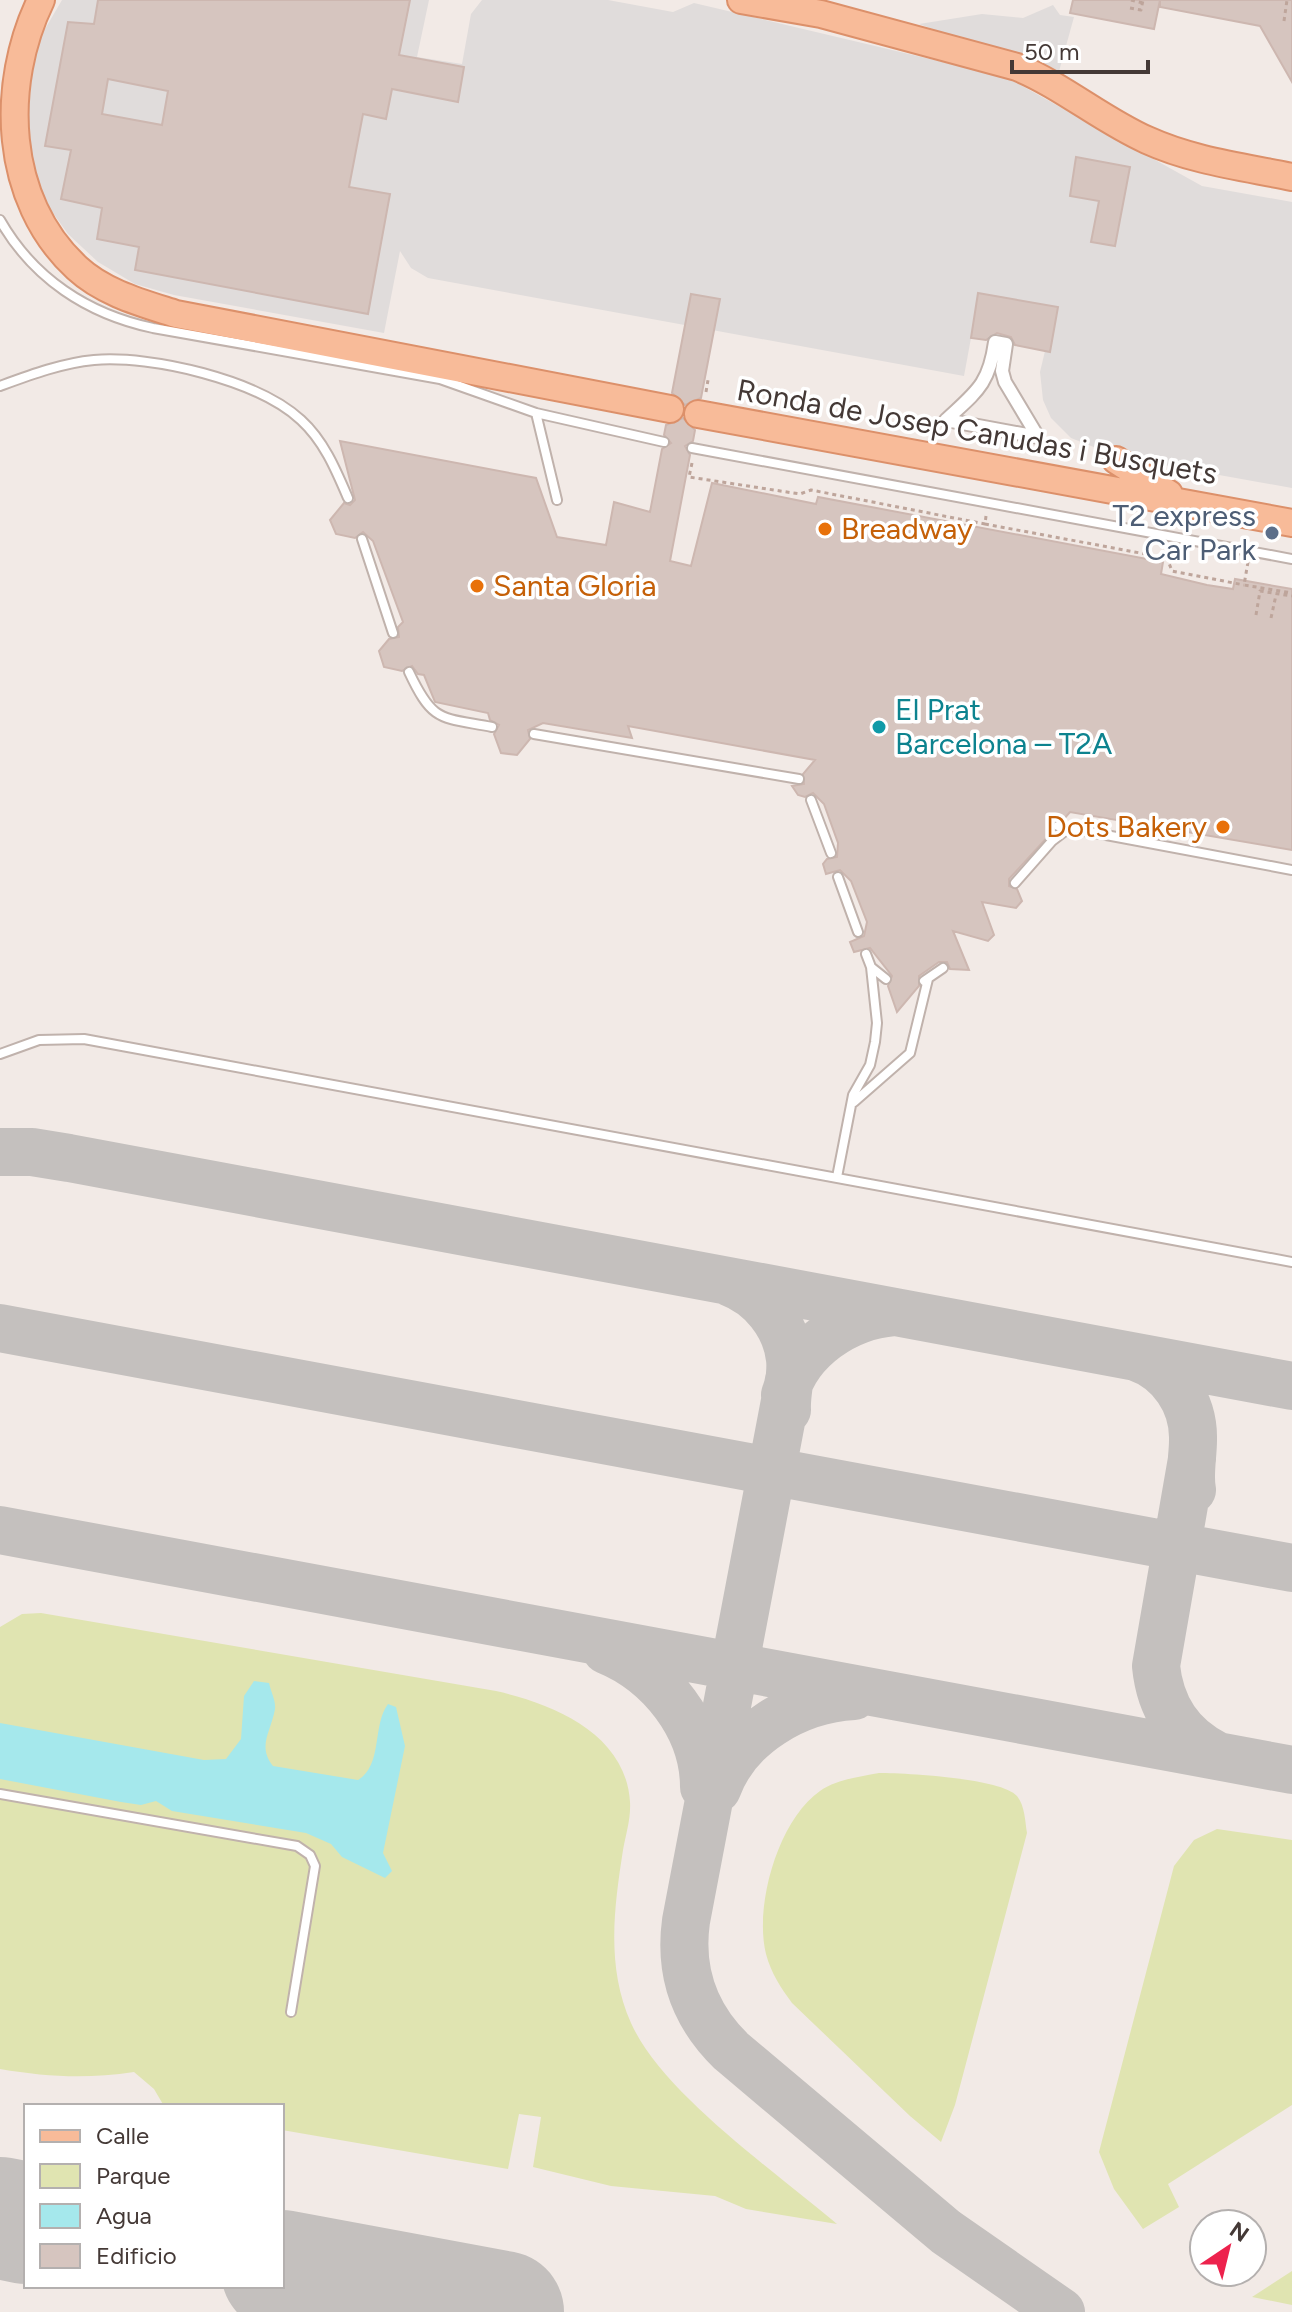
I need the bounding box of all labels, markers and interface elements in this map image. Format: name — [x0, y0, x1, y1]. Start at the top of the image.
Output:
scale bar — [1012, 24, 1148, 74]
text: 50 m — [1024, 37, 1080, 66]
street label: Ronda de Josep Canudas i Busquets — [734, 371, 1220, 492]
place label: T2 express Car Park — [1113, 497, 1256, 568]
place label: Breadway — [841, 510, 973, 547]
marker: Breadway — [816, 520, 834, 538]
marker: T2 express Car Park — [1263, 524, 1281, 542]
place label: Santa Gloria — [493, 567, 657, 604]
marker: Santa Gloria — [468, 577, 486, 595]
place label: El Prat Barcelona – T2A — [895, 691, 1113, 762]
marker: El Prat Barcelona – T2A — [870, 718, 888, 736]
place label: Dots Bakery — [1046, 808, 1207, 845]
marker: Dots Bakery — [1214, 818, 1232, 836]
legend — [24, 2104, 284, 2288]
text: Calle — [96, 2121, 149, 2150]
text: Parque — [96, 2161, 170, 2190]
text: Agua — [96, 2201, 152, 2230]
north arrow — [1188, 2208, 1268, 2288]
text: N — [1224, 2216, 1254, 2248]
text: Edificio — [96, 2241, 177, 2270]

